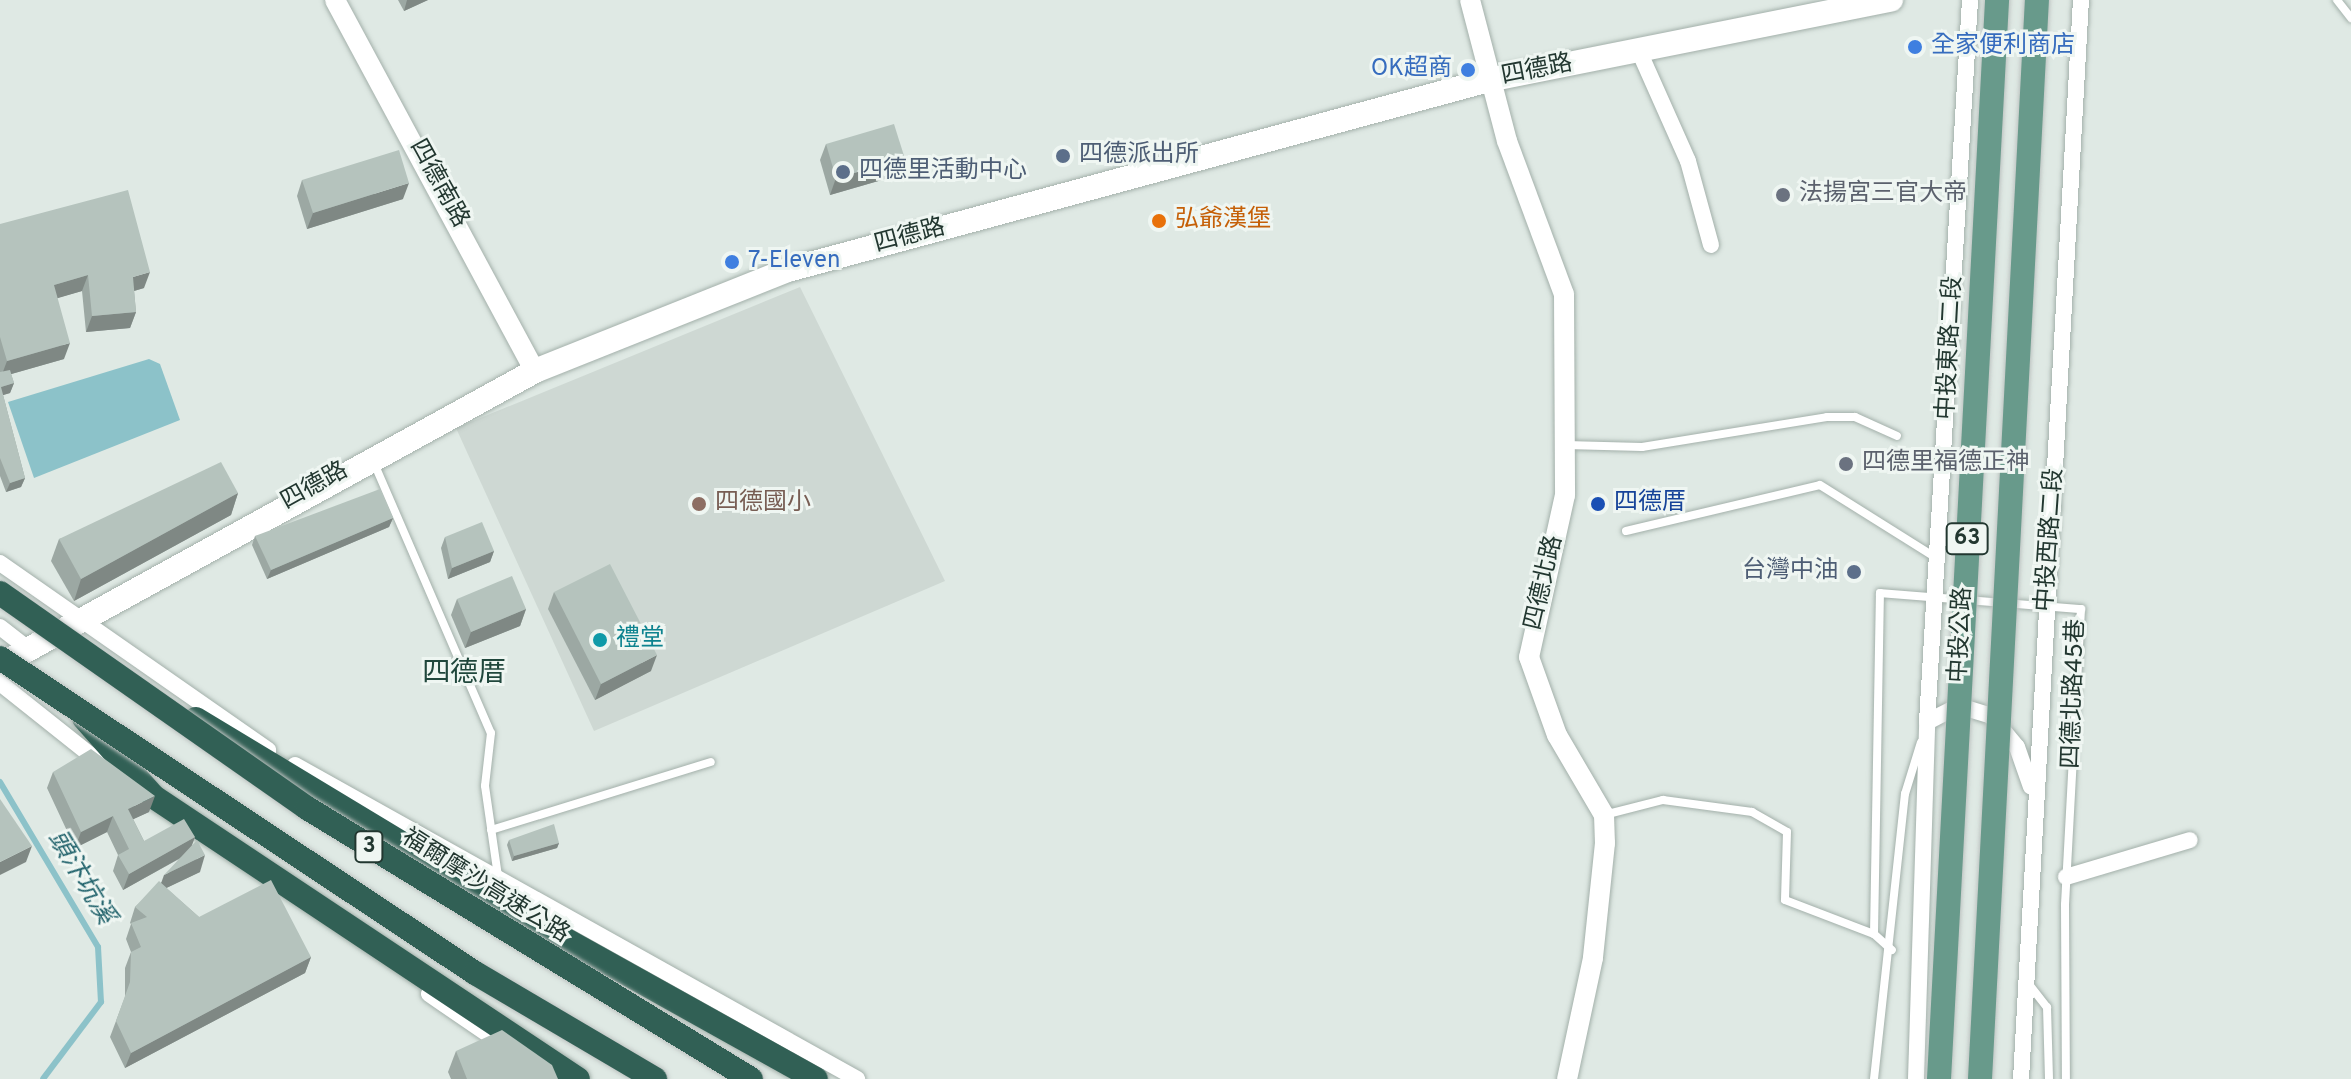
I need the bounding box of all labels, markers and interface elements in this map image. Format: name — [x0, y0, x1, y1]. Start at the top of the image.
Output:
place label: 全家便利商店 — [1931, 33, 2075, 61]
marker: 全家便利商店 — [1906, 38, 1924, 56]
street label: 四德路 — [1499, 50, 1575, 92]
place label: OK超商 — [1371, 56, 1452, 84]
marker: OK超商 — [1459, 61, 1477, 79]
street label: 四德南路 — [402, 135, 474, 233]
place label: 四德派出所 — [1079, 142, 1199, 170]
marker: 四德派出所 — [1054, 147, 1072, 165]
place label: 四德里活動中心 — [859, 158, 1027, 186]
marker: 四德里活動中心 — [834, 163, 852, 181]
place label: 法揚宮三官大帝 — [1799, 181, 1967, 209]
marker: 法揚宮三官大帝 — [1774, 186, 1792, 204]
place label: 弘爺漢堡 — [1175, 207, 1271, 235]
marker: 弘爺漢堡 — [1150, 212, 1168, 230]
street label: 四德路 — [871, 214, 949, 260]
place label: 7-Eleven — [748, 248, 841, 276]
marker: 7-Eleven — [723, 253, 741, 271]
street label: 中投東路二段 — [1933, 275, 1969, 421]
place label: 四德里福德正神 — [1862, 450, 2030, 478]
marker: 四德里福德正神 — [1837, 455, 1855, 473]
street label: 四德路 — [277, 457, 353, 517]
street label: 中投西路二段 — [2032, 467, 2070, 613]
place label: 四德國小 — [715, 490, 811, 518]
place label: 四德厝 — [1614, 490, 1686, 518]
marker: 四德國小 — [690, 495, 708, 513]
marker: 四德厝 — [1589, 495, 1607, 513]
road number: 63 — [1945, 521, 1989, 557]
street label: 四德北路 — [1520, 533, 1570, 633]
place label: 台灣中油 — [1742, 558, 1838, 586]
marker: 台灣中油 — [1845, 563, 1863, 581]
street label: 中投公路 — [1945, 586, 1979, 684]
street label: 四德北路45巷 — [2058, 619, 2092, 769]
place label: 禮堂 — [616, 626, 664, 654]
marker: 禮堂 — [591, 631, 609, 649]
district label: 四德厝 — [422, 657, 506, 691]
street label: 福爾摩沙高速公路 — [396, 824, 574, 950]
water label: 頭汴坑溪 — [40, 825, 120, 931]
road number: 3 — [353, 829, 385, 865]

